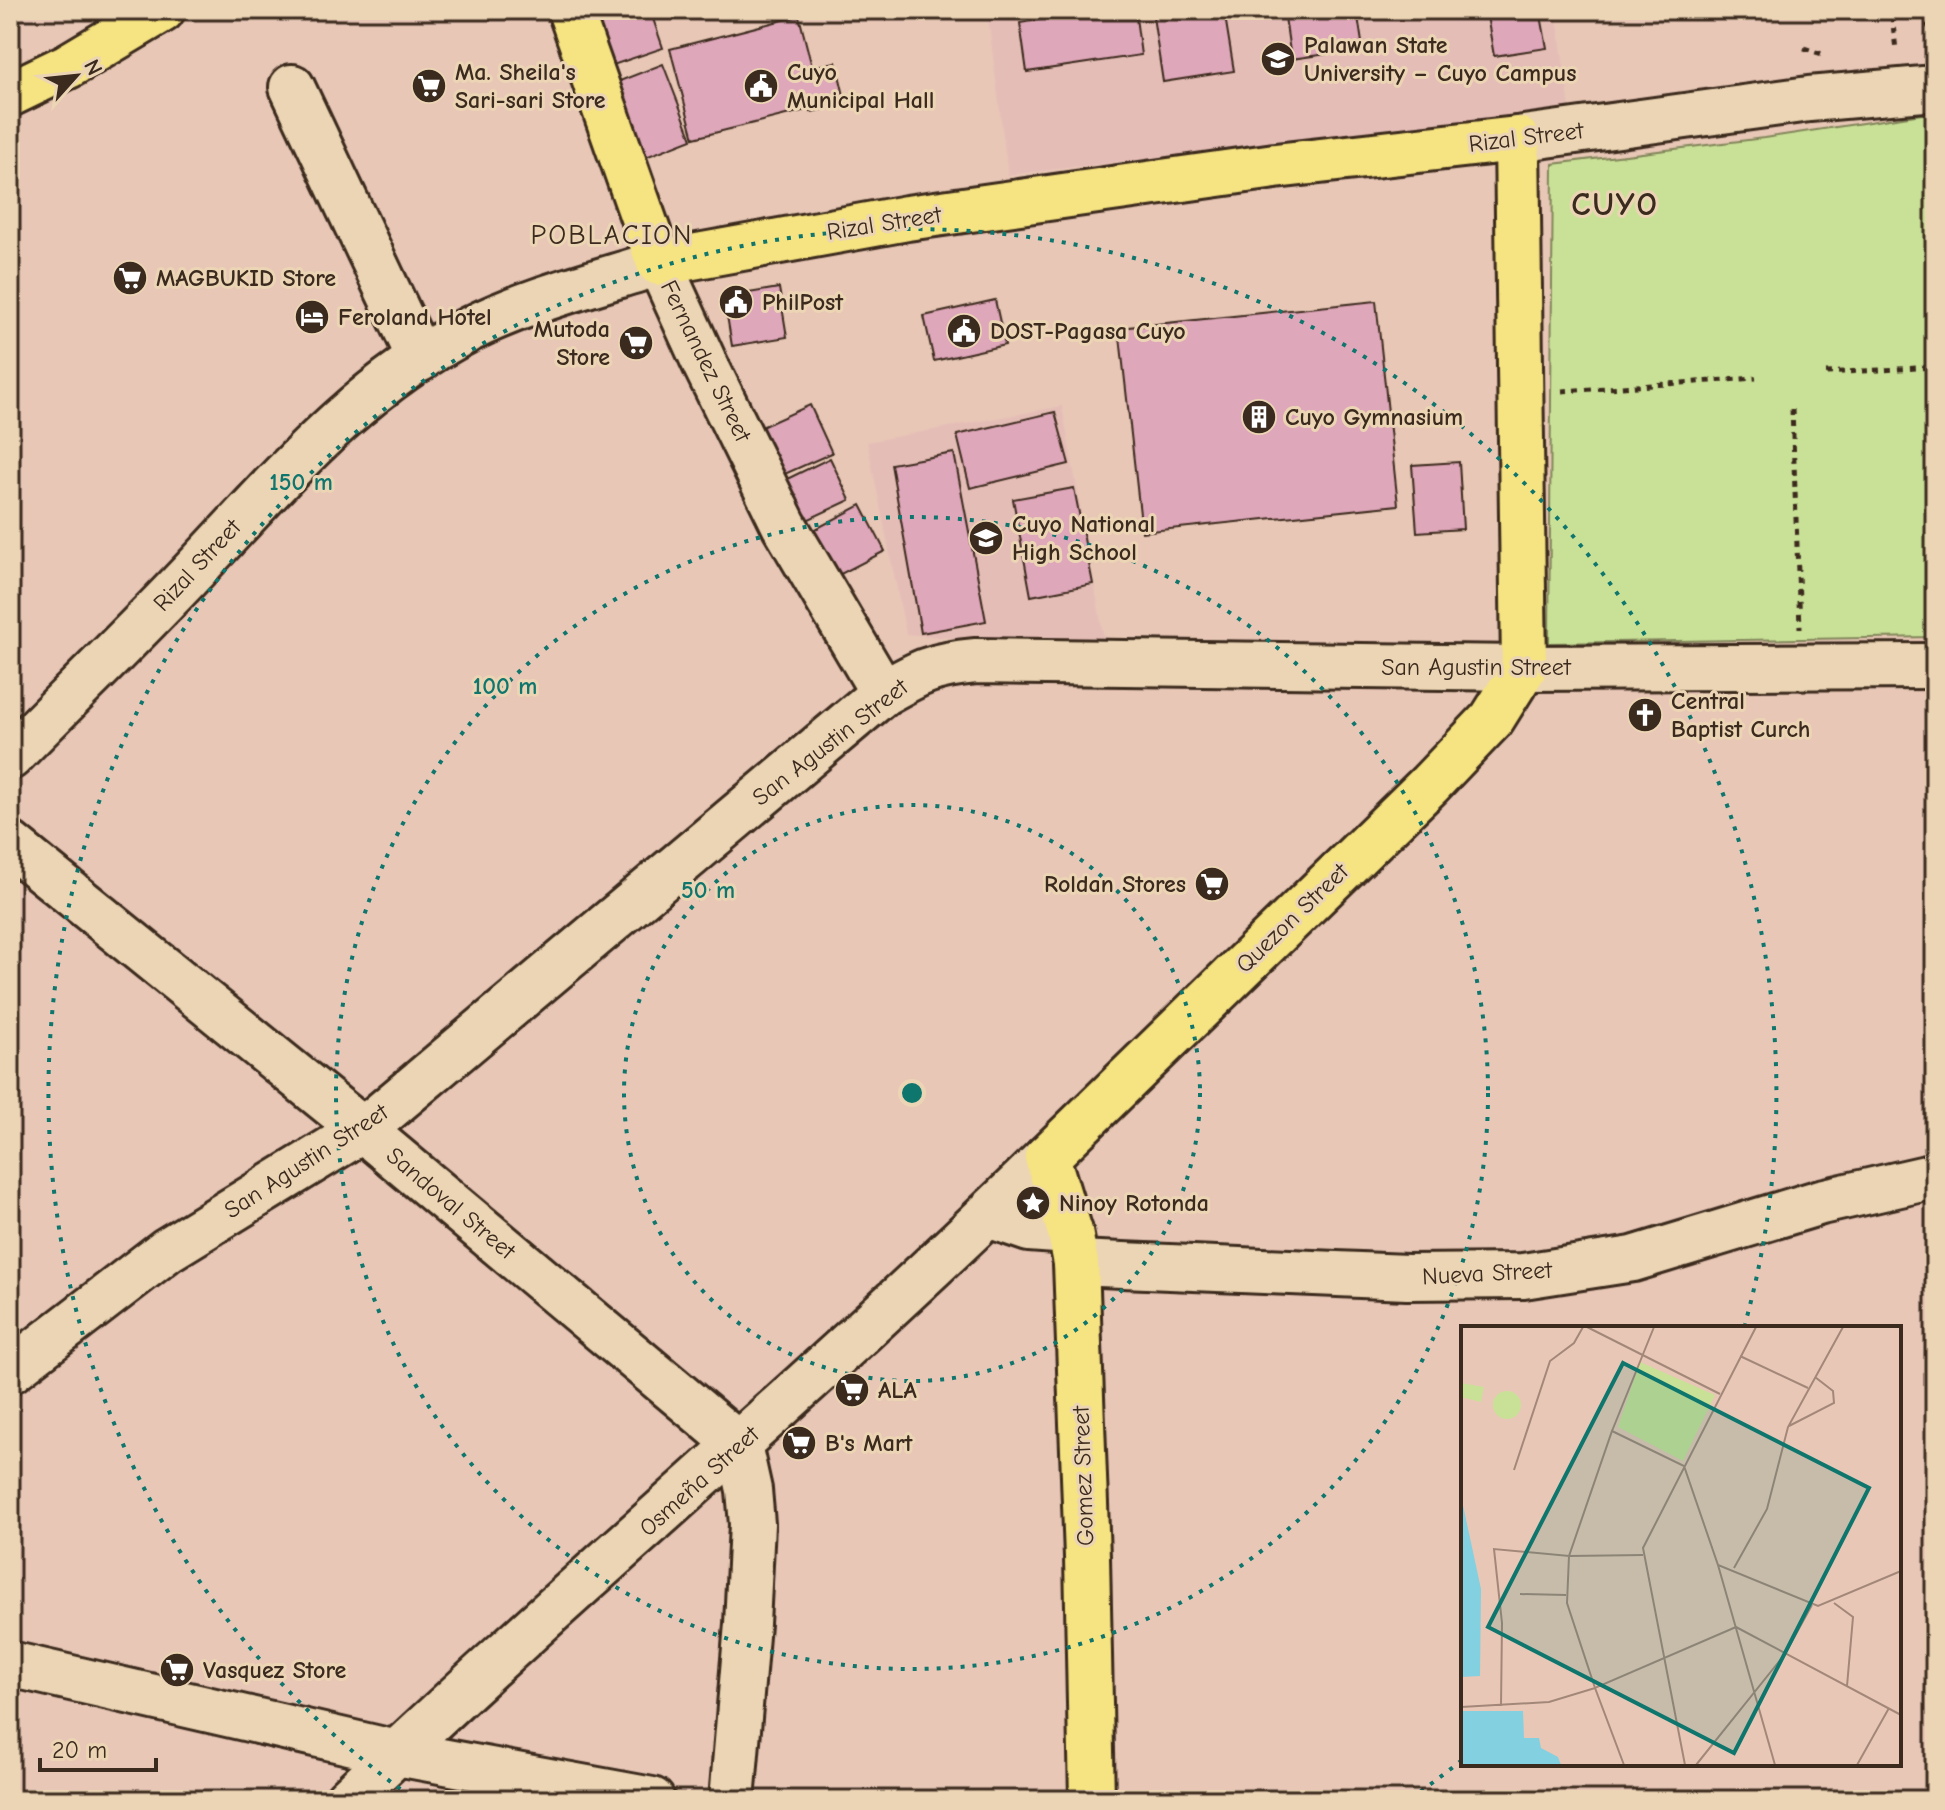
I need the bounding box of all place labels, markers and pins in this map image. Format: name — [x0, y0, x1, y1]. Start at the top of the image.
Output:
place label: Palawan State University – Cuyo Campus — [1304, 31, 1576, 87]
school or university icon: Palawan State University – Cuyo Campus — [1259, 40, 1297, 78]
place label: Ma. Sheila's Sari-sari Store — [455, 58, 606, 114]
place label: Cuyo Municipal Hall — [787, 58, 934, 114]
supermarket icon: Ma. Sheila's Sari-sari Store — [410, 67, 448, 105]
public building icon: Cuyo Municipal Hall — [742, 67, 780, 105]
supermarket icon: MAGBUKID Store — [111, 259, 149, 297]
place label: MAGBUKID Store — [156, 264, 336, 292]
public building icon: PhilPost — [717, 283, 755, 321]
place label: PhilPost — [762, 288, 844, 316]
hotel icon: Feroland Hotel — [293, 298, 331, 336]
place label: Feroland Hotel — [338, 303, 492, 331]
public building icon: DOST-Pagasa Cuyo — [945, 312, 983, 350]
place label: Mutoda Store — [534, 315, 610, 371]
place label: DOST-Pagasa Cuyo — [990, 317, 1186, 345]
supermarket icon: Mutoda Store — [617, 324, 655, 362]
building icon: Cuyo Gymnasium — [1240, 398, 1278, 436]
place label: Cuyo Gymnasium — [1285, 403, 1463, 431]
place label: Cuyo National High School — [1012, 510, 1155, 566]
school or university icon: Cuyo National High School — [967, 519, 1005, 557]
place label: Central Baptist Curch — [1671, 687, 1810, 743]
church icon: Central Baptist Curch — [1626, 696, 1664, 734]
supermarket icon: Roldan Stores — [1193, 865, 1231, 903]
place label: Roldan Stores — [1044, 870, 1186, 898]
centre of rings — [898, 1079, 926, 1107]
place icon: Ninoy Rotonda — [1014, 1184, 1052, 1222]
place label: Ninoy Rotonda — [1059, 1189, 1209, 1217]
supermarket icon: ALA — [833, 1371, 871, 1409]
place label: ALA — [878, 1376, 918, 1404]
supermarket icon: B's Mart — [780, 1424, 818, 1462]
place label: B's Mart — [825, 1429, 914, 1457]
supermarket icon: Vasquez Store — [158, 1651, 196, 1689]
place label: Vasquez Store — [203, 1656, 346, 1684]

